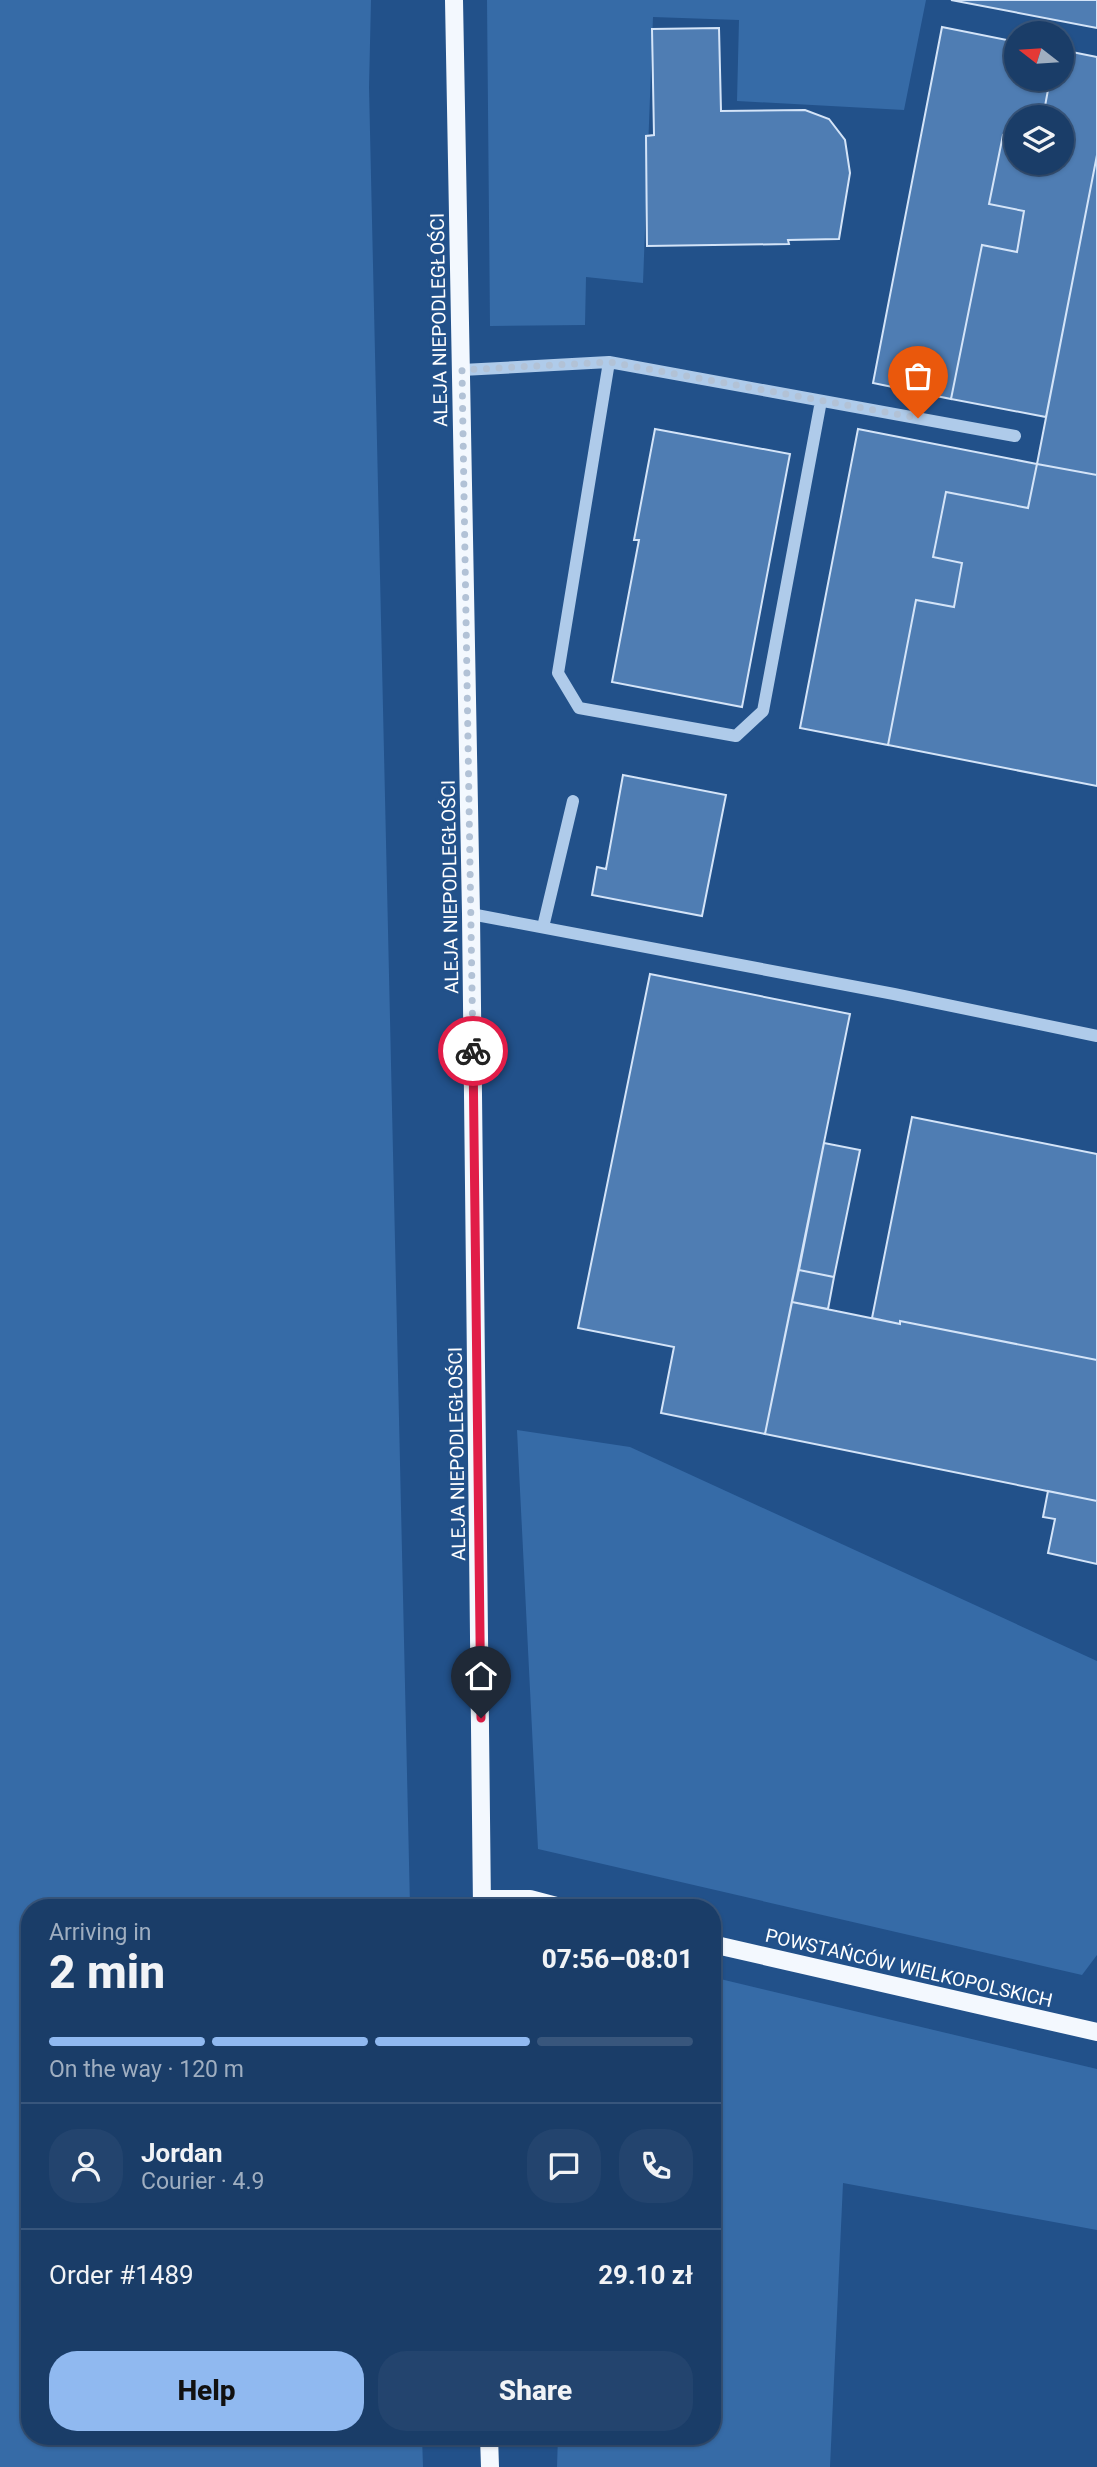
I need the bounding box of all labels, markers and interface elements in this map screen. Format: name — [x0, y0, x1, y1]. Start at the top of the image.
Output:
north arrow — [1004, 21, 1074, 91]
map controls — [1004, 21, 1074, 175]
button: layers — [1004, 105, 1074, 175]
street label: ALEJA NIEPODLEGŁOŚCI — [426, 213, 452, 427]
pin — [888, 346, 948, 418]
icon: bag — [899, 357, 937, 395]
street label: ALEJA NIEPODLEGŁOŚCI — [437, 780, 463, 994]
courier — [438, 1016, 508, 1086]
icon: bike — [454, 1032, 492, 1070]
street label: ALEJA NIEPODLEGŁOŚCI — [444, 1347, 470, 1561]
pin — [451, 1646, 511, 1718]
icon: home — [462, 1657, 500, 1695]
text: Arriving in — [49, 1919, 152, 1946]
street label: POWSTAŃCÓW WIELKOPOLSKICH — [763, 1924, 1055, 2012]
text: 07:56–08:01 — [542, 1944, 693, 1974]
text: 2 min — [49, 1945, 165, 1999]
text: On the way · 120 m — [49, 2056, 244, 2083]
button: person — [49, 2129, 123, 2203]
button: chat — [527, 2129, 601, 2203]
button: phone — [619, 2129, 693, 2203]
text: Jordan — [141, 2138, 223, 2168]
text: Courier · 4.9 — [141, 2168, 264, 2195]
text: Order #1489 — [49, 2260, 194, 2290]
text: 29.10 zł — [598, 2260, 693, 2290]
button: Help — [49, 2351, 364, 2431]
button: Share — [378, 2351, 693, 2431]

